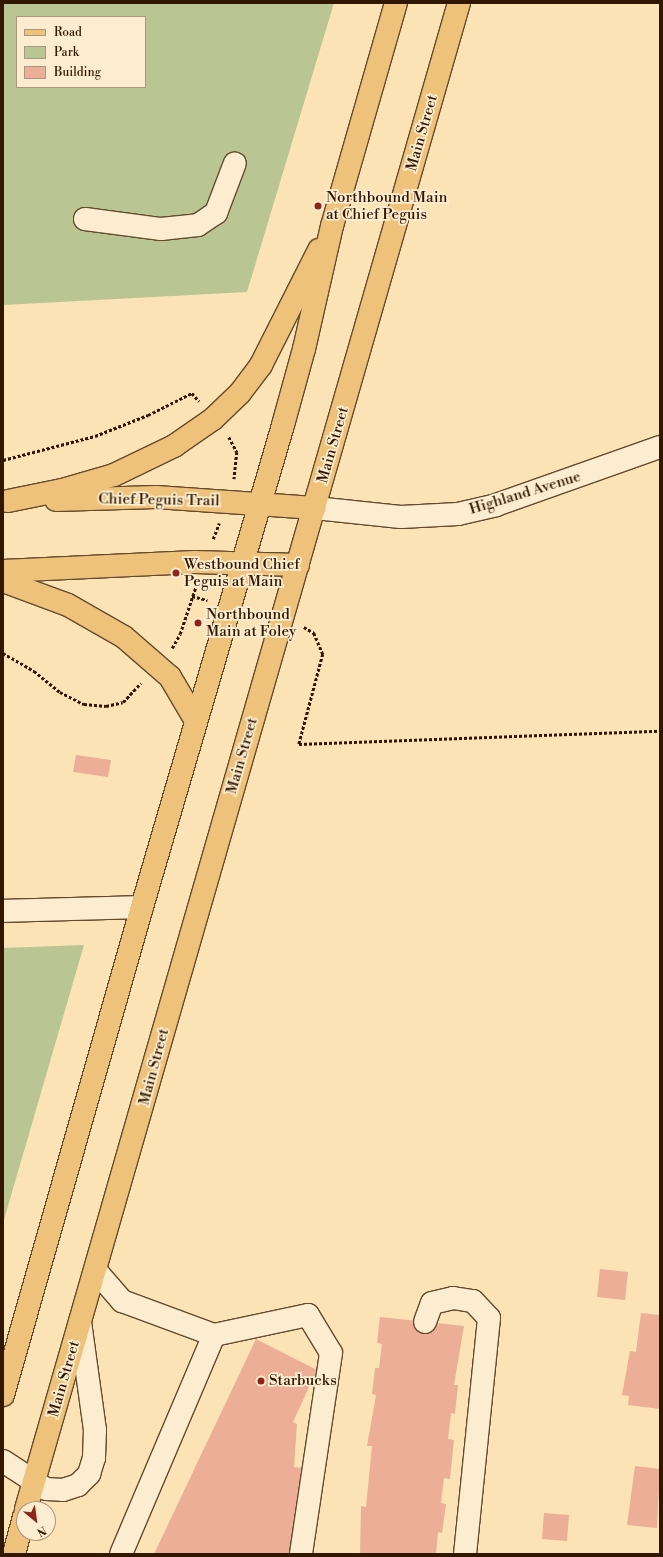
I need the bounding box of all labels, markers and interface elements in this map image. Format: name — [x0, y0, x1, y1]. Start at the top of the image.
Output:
legend — [16, 16, 146, 88]
text: Road — [54, 25, 82, 40]
text: Park — [54, 45, 79, 60]
text: Building — [54, 65, 101, 80]
street label: Main Street — [403, 93, 441, 173]
place label: Northbound Main at Chief Peguis — [326, 188, 448, 223]
marker: Northbound Main at Chief Peguis — [313, 201, 323, 211]
street label: Main Street — [314, 405, 352, 485]
street label: Highland Avenue — [467, 467, 583, 519]
street label: Chief Peguis Trail — [98, 490, 220, 510]
place label: Westbound Chief Peguis at Main — [184, 555, 300, 590]
marker: Westbound Chief Peguis at Main — [171, 568, 181, 578]
place label: Northbound Main at Foley — [206, 605, 296, 640]
marker: Northbound Main at Foley — [193, 618, 203, 628]
street label: Main Street — [223, 716, 261, 796]
street label: Main Street — [135, 1027, 173, 1107]
street label: Main Street — [45, 1339, 83, 1419]
place label: Starbucks — [269, 1372, 337, 1390]
marker: Starbucks — [256, 1376, 266, 1386]
north arrow — [16, 1501, 56, 1541]
text: N — [34, 1522, 49, 1539]

